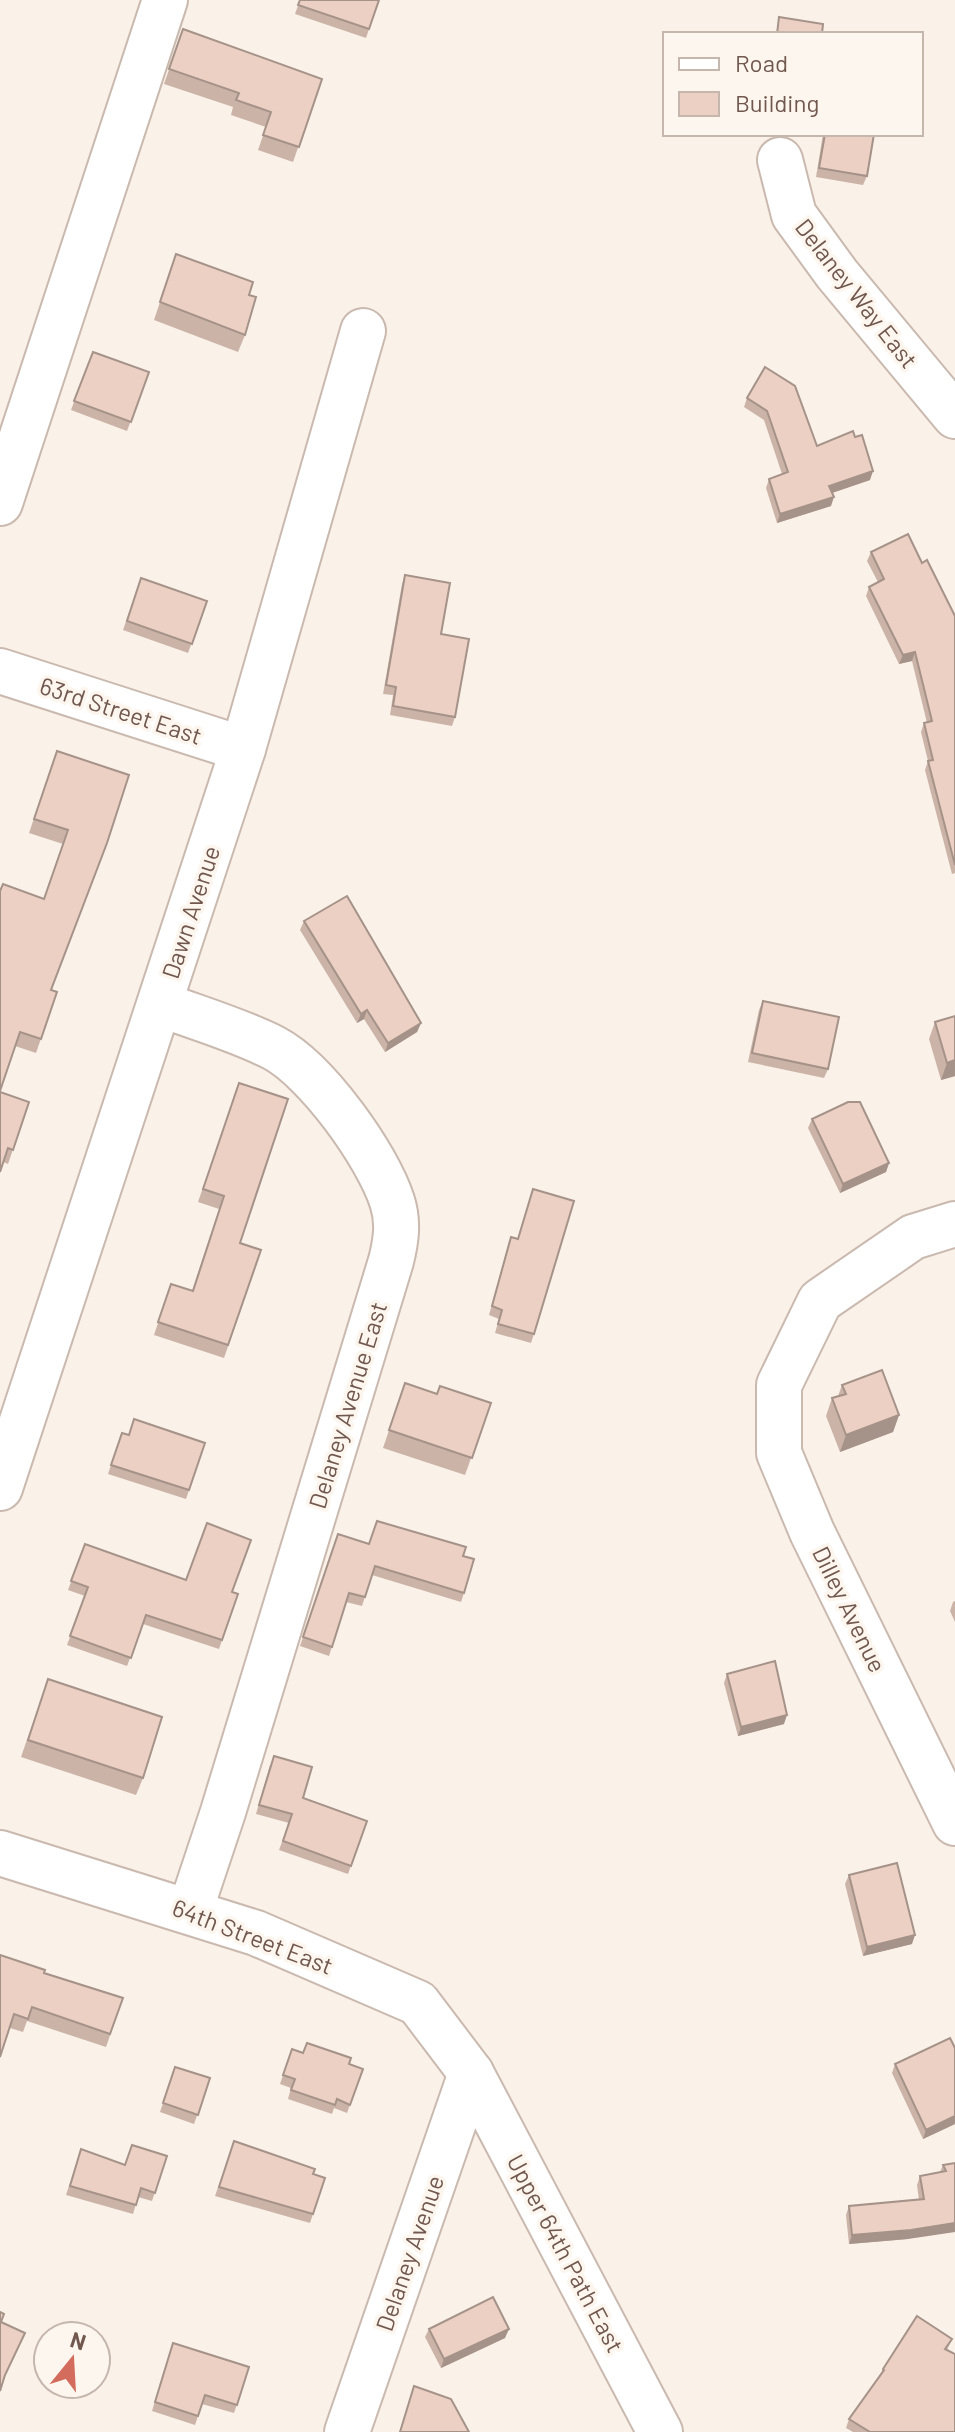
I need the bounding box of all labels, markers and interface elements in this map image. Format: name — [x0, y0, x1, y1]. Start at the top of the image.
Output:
legend — [663, 32, 923, 136]
text: Road — [735, 48, 788, 77]
text: Building — [735, 88, 819, 117]
street label: Delaney Way East — [790, 213, 924, 373]
street label: 63rd Street East — [36, 670, 206, 750]
street label: Dawn Avenue — [155, 842, 225, 982]
street label: Delaney Avenue East — [302, 1298, 392, 1512]
street label: Dilley Avenue — [807, 1541, 893, 1677]
street label: 64th Street East — [169, 1892, 337, 1980]
street label: Upper 64th Path East — [502, 2149, 630, 2357]
street label: Delaney Avenue — [369, 2171, 449, 2335]
north arrow — [32, 2320, 112, 2400]
text: N — [68, 2325, 89, 2355]

